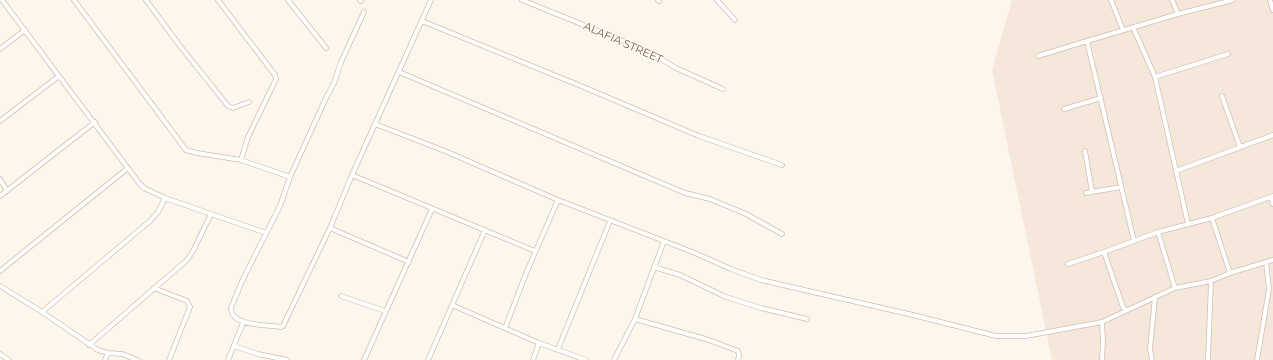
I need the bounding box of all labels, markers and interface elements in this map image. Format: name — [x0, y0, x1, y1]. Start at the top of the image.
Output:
street label: ALAFIA STREET — [581, 20, 665, 66]

